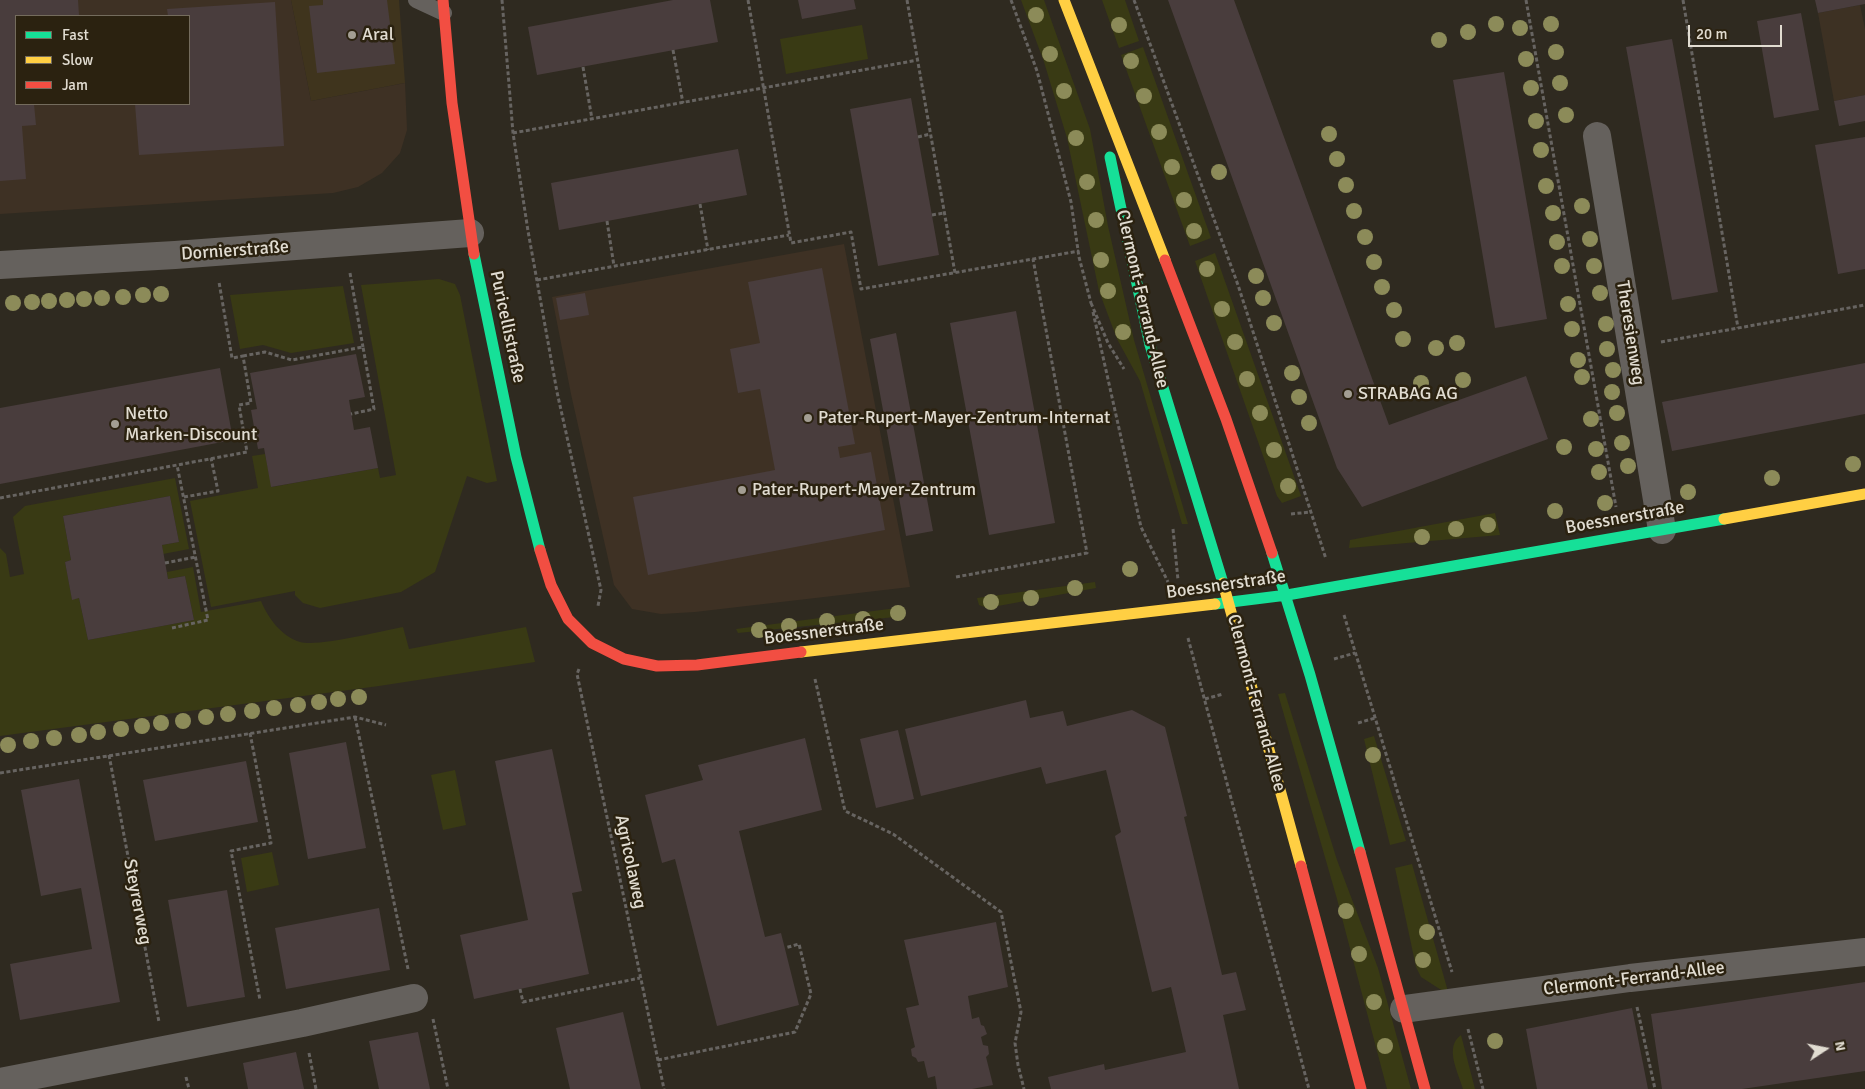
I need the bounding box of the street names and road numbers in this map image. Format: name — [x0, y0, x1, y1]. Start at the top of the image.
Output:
street label: Clermont-Ferrand-Allee — [1111, 208, 1173, 390]
street label: Dornierstraße — [180, 236, 290, 266]
street label: Puricellistraße — [485, 269, 529, 385]
street label: Theresienweg — [1611, 279, 1649, 387]
street label: Boessnerstraße — [1564, 497, 1686, 539]
street label: Boessnerstraße — [1165, 566, 1287, 604]
street label: Clermont-Ferrand-Allee — [1222, 612, 1290, 794]
street label: Boessnerstraße — [763, 614, 885, 650]
street label: Agricolaweg — [610, 813, 650, 911]
street label: Steyrerweg — [118, 857, 156, 947]
street label: Clermont-Ferrand-Allee — [1542, 957, 1726, 1001]

